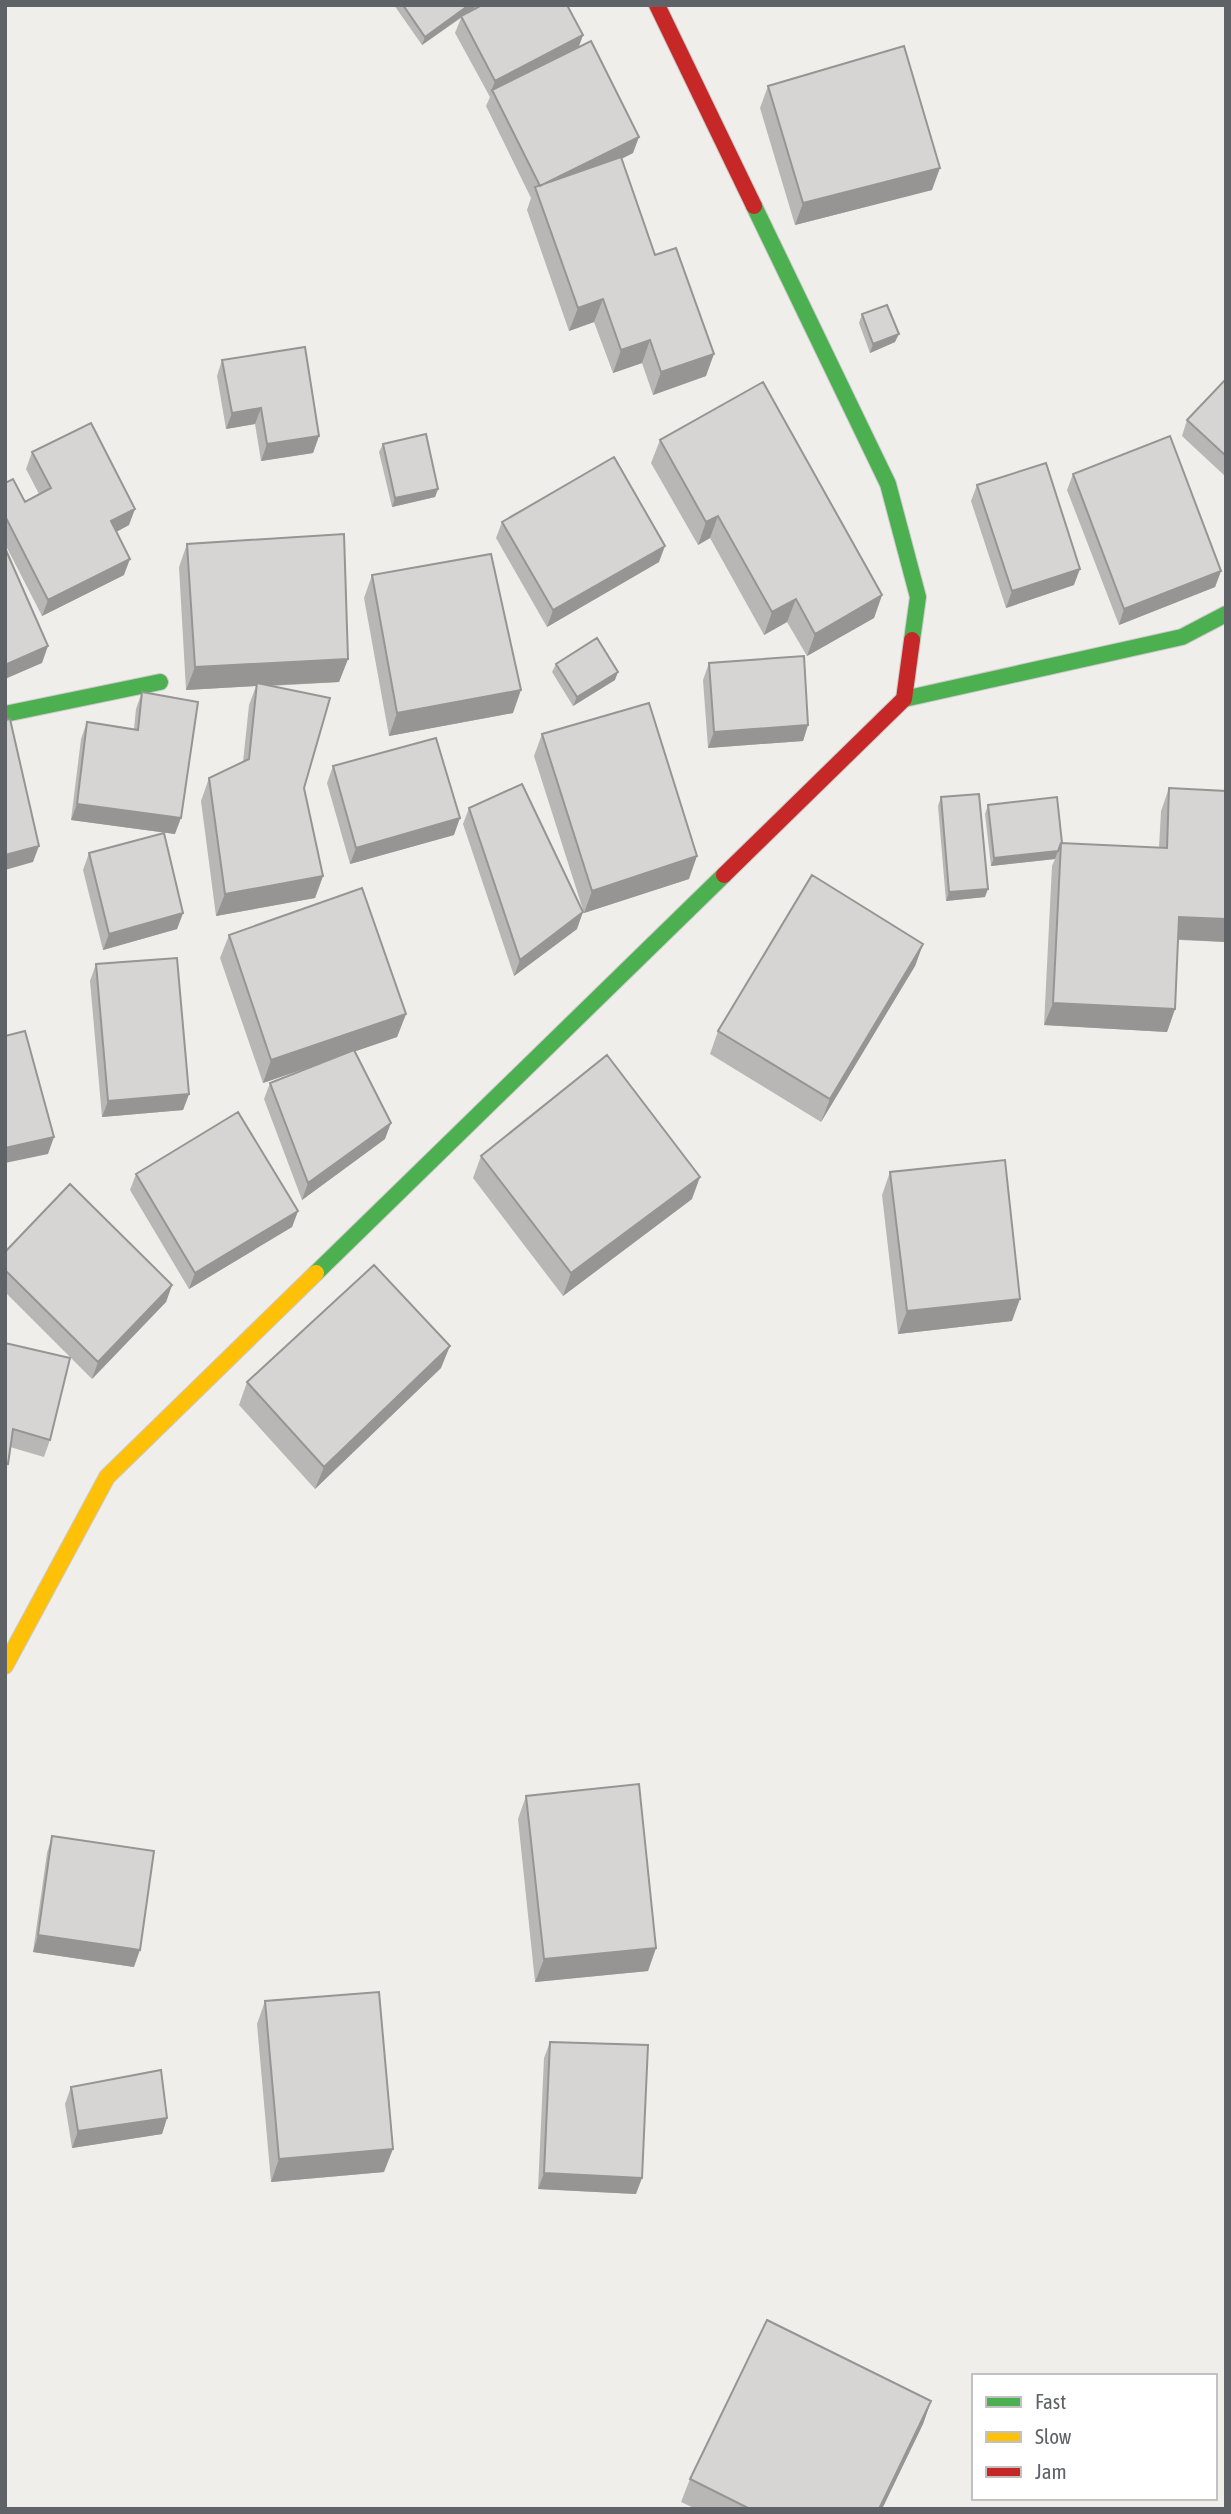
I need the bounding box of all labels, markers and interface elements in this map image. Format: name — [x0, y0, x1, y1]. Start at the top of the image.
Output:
legend — [972, 2374, 1217, 2500]
text: Fast — [1035, 2389, 1066, 2413]
text: Slow — [1035, 2424, 1072, 2448]
text: Jam — [1035, 2459, 1067, 2483]

